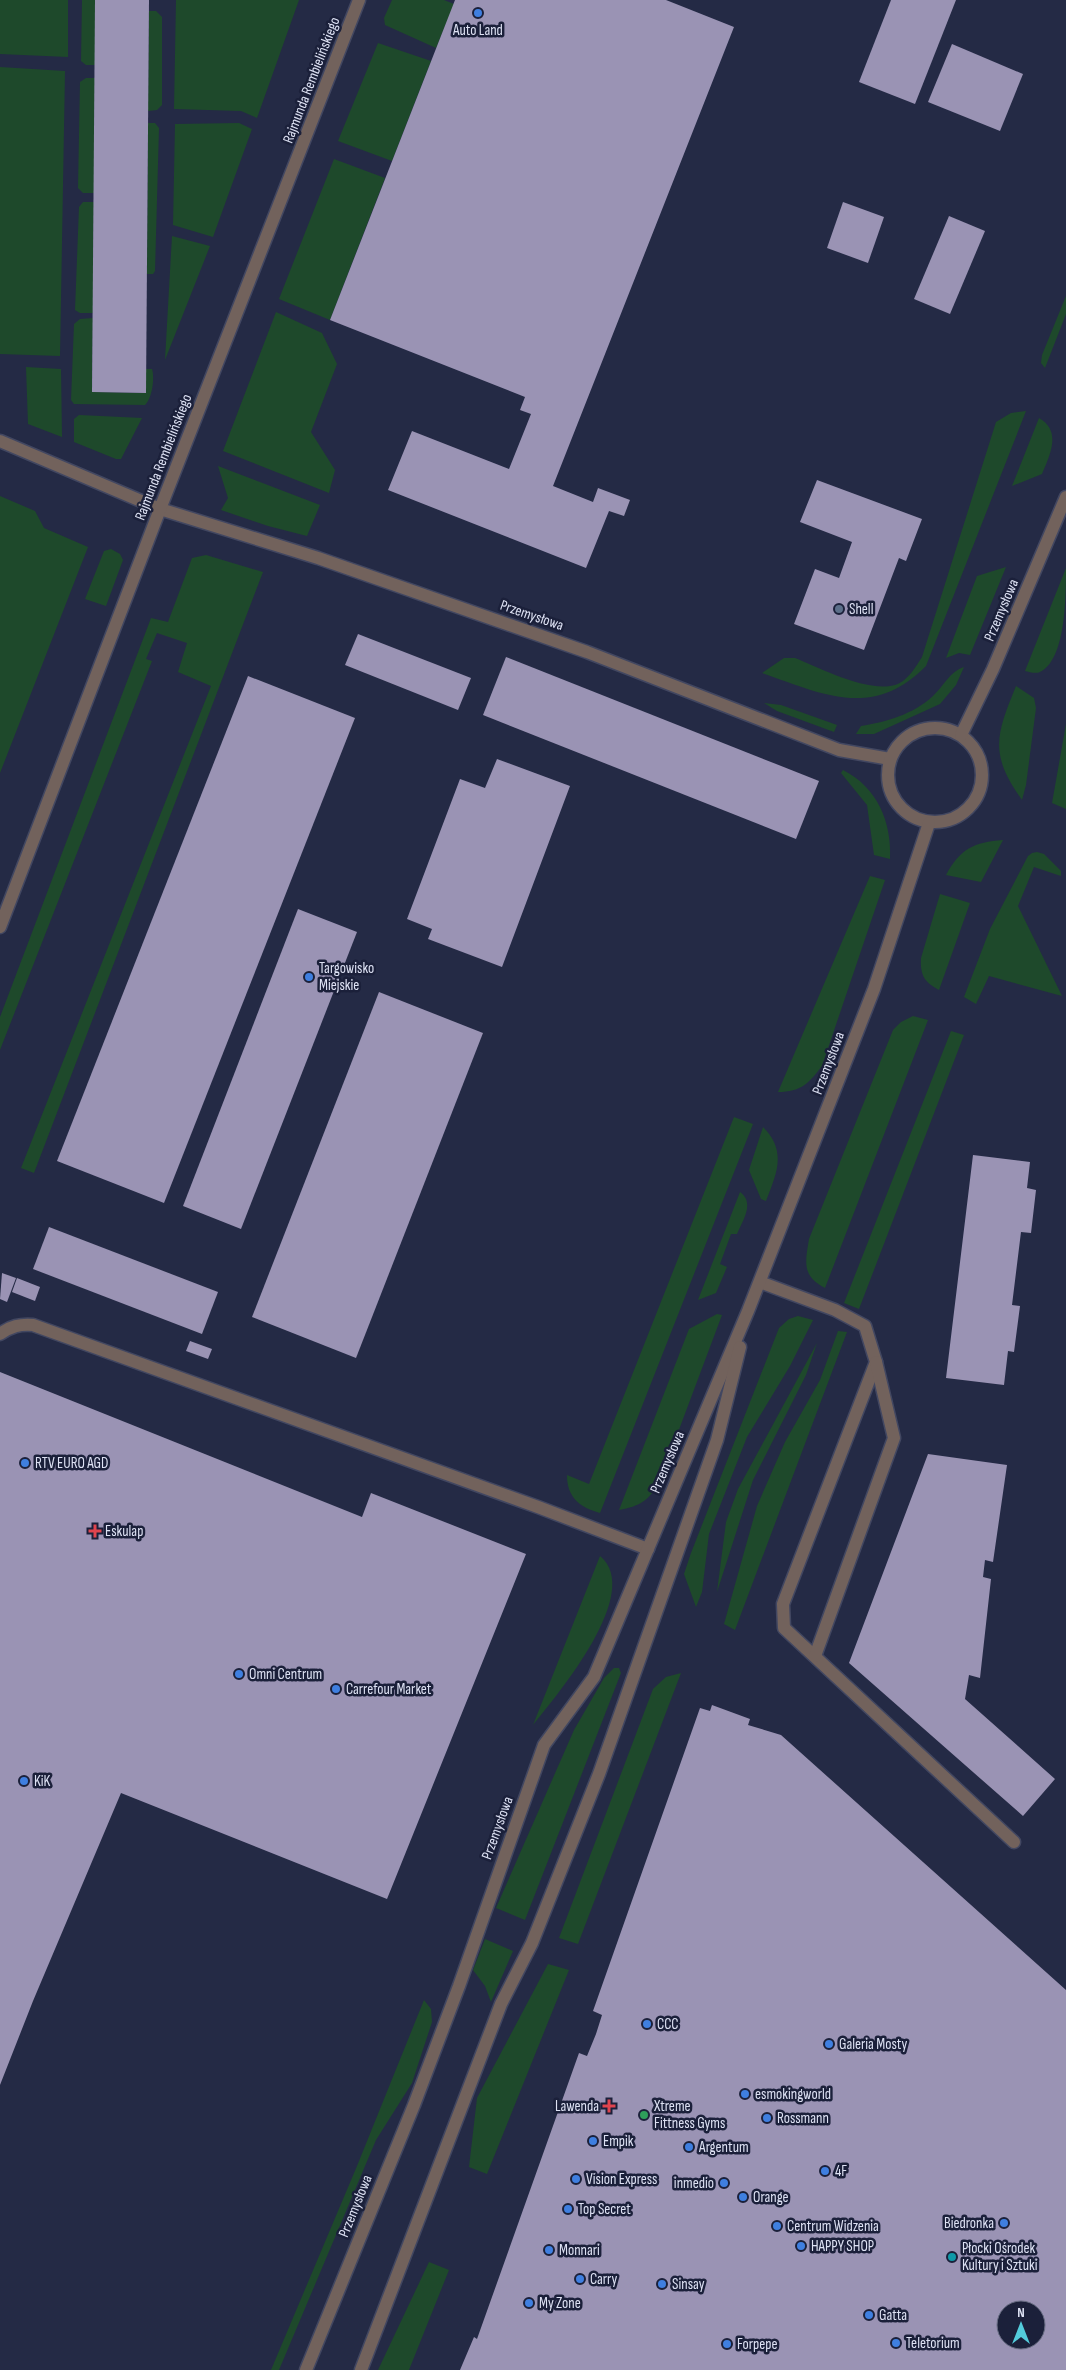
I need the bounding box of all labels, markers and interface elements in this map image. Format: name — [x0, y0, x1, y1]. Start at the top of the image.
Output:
marker: Auto Land — [472, 7, 484, 19]
street label: Rajmunda Rembielińskiego — [279, 14, 344, 146]
place label: Auto Land — [452, 21, 503, 40]
street label: Rajmunda Rembielińskiego — [131, 391, 196, 523]
street label: Przemysłowa — [980, 576, 1023, 644]
street label: Przemysłowa — [498, 596, 566, 635]
place label: Shell — [849, 600, 873, 619]
marker: Shell — [833, 603, 845, 615]
place label: Targowisko Miejskie — [319, 959, 374, 995]
marker: Targowisko Miejskie — [303, 971, 315, 983]
street label: Przemysłowa — [808, 1029, 849, 1097]
street label: Przemysłowa — [646, 1428, 689, 1496]
place label: RTV EURO AGD — [35, 1454, 108, 1473]
marker: RTV EURO AGD — [19, 1457, 31, 1469]
place label: Eskulap — [105, 1522, 143, 1541]
marker: Eskulap — [89, 1525, 101, 1537]
place label: Omni Centrum — [249, 1665, 322, 1684]
marker: Omni Centrum — [233, 1668, 245, 1680]
place label: Carrefour Market — [346, 1680, 432, 1699]
marker: Carrefour Market — [330, 1683, 342, 1695]
place label: KiK — [34, 1772, 51, 1791]
marker: KiK — [18, 1775, 30, 1787]
street label: Przemysłowa — [477, 1794, 518, 1862]
place label: CCC — [657, 2015, 679, 2034]
marker: CCC — [641, 2018, 653, 2030]
place label: Galeria Mosty — [839, 2035, 907, 2054]
marker: Galeria Mosty — [823, 2038, 835, 2050]
place label: esmokingworld — [755, 2085, 831, 2104]
marker: esmokingworld — [739, 2088, 751, 2100]
place label: Lawenda — [555, 2097, 599, 2116]
place label: Xtreme Fittness Gyms — [653, 2097, 725, 2133]
marker: Lawenda — [603, 2100, 615, 2112]
marker: Xtreme Fittness Gyms — [638, 2109, 650, 2121]
place label: Rossmann — [777, 2109, 829, 2128]
marker: Rossmann — [761, 2112, 773, 2124]
place label: Empik — [603, 2132, 634, 2151]
marker: Empik — [587, 2135, 599, 2147]
place label: Argentum — [698, 2138, 749, 2157]
marker: Argentum — [683, 2141, 695, 2153]
place label: 4F — [835, 2162, 847, 2181]
marker: 4F — [819, 2165, 831, 2177]
place label: Vision Express — [586, 2170, 657, 2189]
street label: Przemysłowa — [334, 2172, 377, 2240]
marker: Vision Express — [570, 2173, 582, 2185]
place label: inmedio — [674, 2174, 714, 2193]
marker: inmedio — [718, 2177, 730, 2189]
place label: Orange — [753, 2188, 789, 2207]
marker: Orange — [737, 2191, 749, 2203]
place label: Top Secret — [578, 2200, 631, 2219]
marker: Top Secret — [562, 2203, 574, 2215]
place label: Biedronka — [944, 2214, 994, 2233]
place label: Centrum Widzenia — [787, 2217, 879, 2236]
marker: Biedronka — [998, 2217, 1010, 2229]
marker: Centrum Widzenia — [771, 2220, 783, 2232]
place label: HAPPY SHOP — [811, 2237, 874, 2256]
place label: Płocki Ośrodek Kultury i Sztuki — [962, 2239, 1038, 2275]
marker: HAPPY SHOP — [795, 2240, 807, 2252]
place label: Monnari — [559, 2241, 600, 2260]
marker: Monnari — [543, 2244, 555, 2256]
marker: Płocki Ośrodek Kultury i Sztuki — [946, 2251, 958, 2263]
place label: Carry — [590, 2270, 618, 2289]
marker: Carry — [574, 2273, 586, 2285]
place label: Sinsay — [672, 2275, 705, 2294]
marker: Sinsay — [656, 2278, 668, 2290]
place label: My Zone — [539, 2294, 581, 2313]
marker: My Zone — [523, 2297, 535, 2309]
north arrow — [996, 2300, 1046, 2350]
text: N — [1017, 2304, 1025, 2321]
place label: Gatta — [879, 2306, 907, 2325]
marker: Gatta — [863, 2309, 875, 2321]
place label: Teletorium — [906, 2334, 960, 2353]
place label: Forpepe — [737, 2335, 778, 2354]
marker: Teletorium — [890, 2337, 902, 2349]
marker: Forpepe — [721, 2338, 733, 2350]

